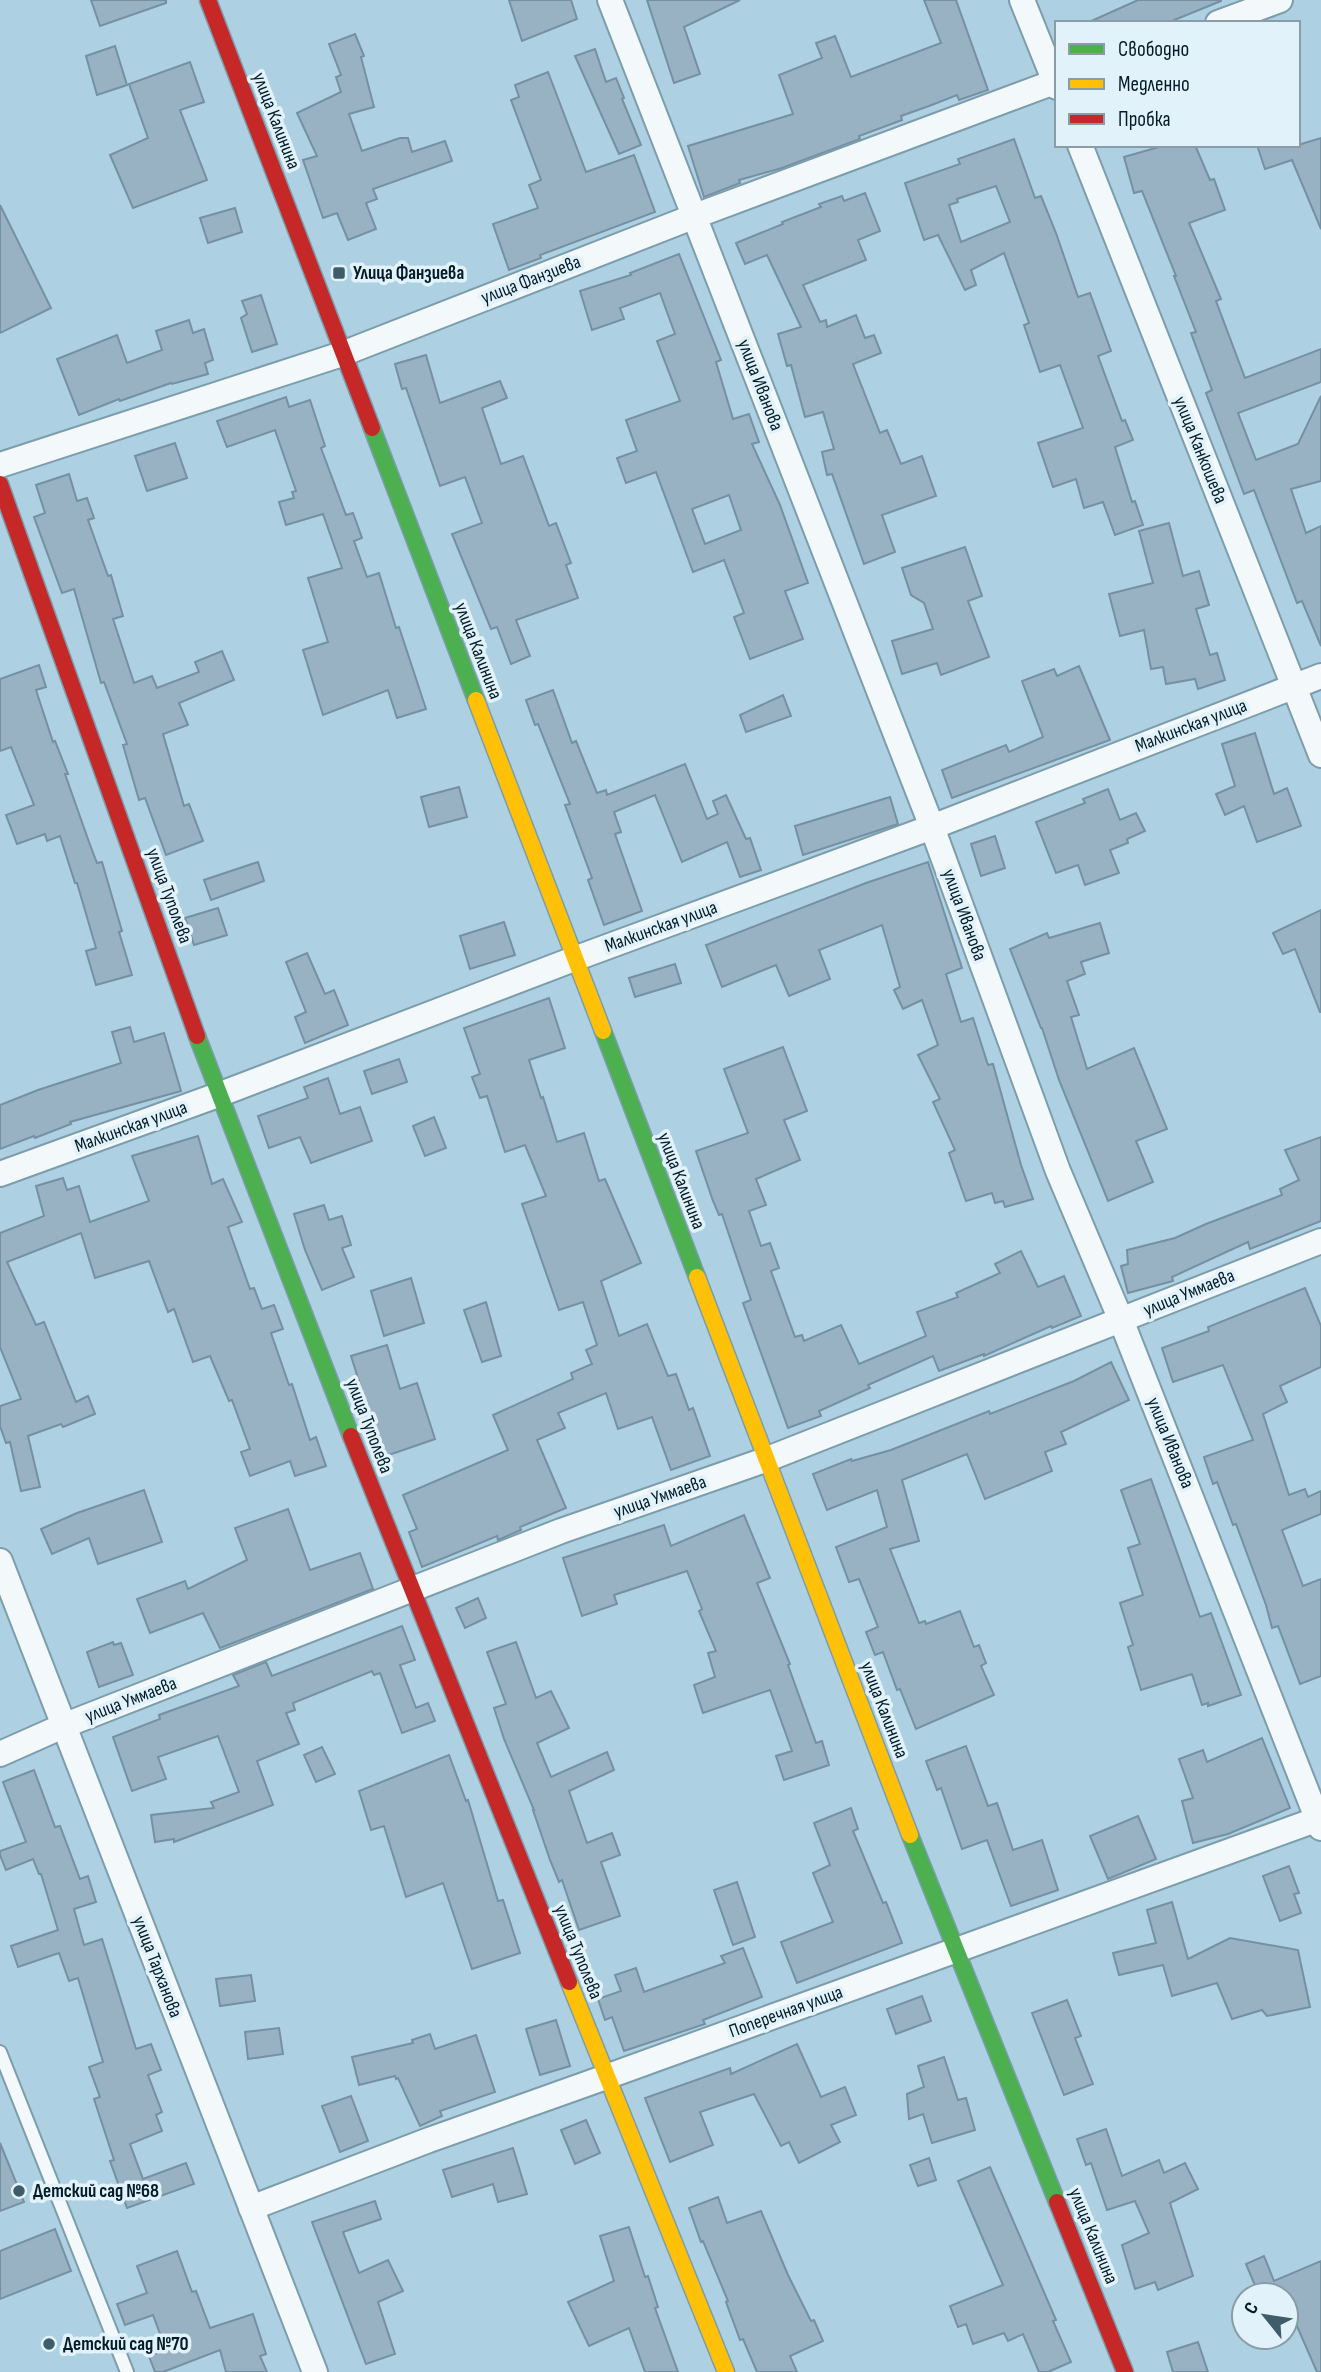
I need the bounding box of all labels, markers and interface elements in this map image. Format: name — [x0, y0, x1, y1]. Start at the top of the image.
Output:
legend — [1055, 21, 1300, 147]
text: Свободно — [1118, 37, 1189, 62]
street label: улица Калинина — [247, 69, 305, 173]
text: Медленно — [1118, 72, 1190, 97]
text: Пробка — [1118, 107, 1171, 132]
street label: улица Фанзиева — [478, 250, 584, 310]
place label: Улица Фанзиева — [353, 262, 464, 285]
marker: Улица Фанзиева — [331, 265, 347, 281]
street label: улица Иванова — [732, 336, 788, 434]
street label: улица Канкошева — [1168, 393, 1232, 507]
street label: улица Калинина — [449, 599, 507, 703]
street label: Малкинская улица — [1132, 694, 1250, 758]
street label: улица Туполева — [141, 845, 197, 947]
street label: улица Иванова — [937, 866, 991, 964]
street label: Малкинская улица — [602, 896, 720, 958]
street label: Малкинская улица — [72, 1096, 190, 1158]
street label: улица Калинина — [652, 1129, 710, 1233]
street label: улица Уммаева — [1140, 1264, 1238, 1322]
street label: улица Туполева — [340, 1375, 398, 1477]
street label: улица Иванова — [1141, 1394, 1199, 1492]
street label: улица Уммаева — [611, 1470, 709, 1524]
street label: улица Калинина — [855, 1658, 913, 1762]
street label: улица Уммаева — [82, 1672, 180, 1728]
street label: улица Туполева — [549, 1901, 607, 2003]
street label: улица Тарханова — [127, 1913, 187, 2021]
street label: Поперечная улица — [726, 1981, 846, 2043]
place label: Детский сад №68 — [33, 2180, 159, 2203]
marker: Детский сад №68 — [11, 2183, 27, 2199]
street label: улица Калинина — [1063, 2185, 1123, 2287]
north arrow — [1230, 2281, 1300, 2351]
text: С — [1239, 2298, 1264, 2318]
place label: Детский сад №70 — [63, 2333, 188, 2356]
marker: Детский сад №70 — [41, 2336, 57, 2352]

